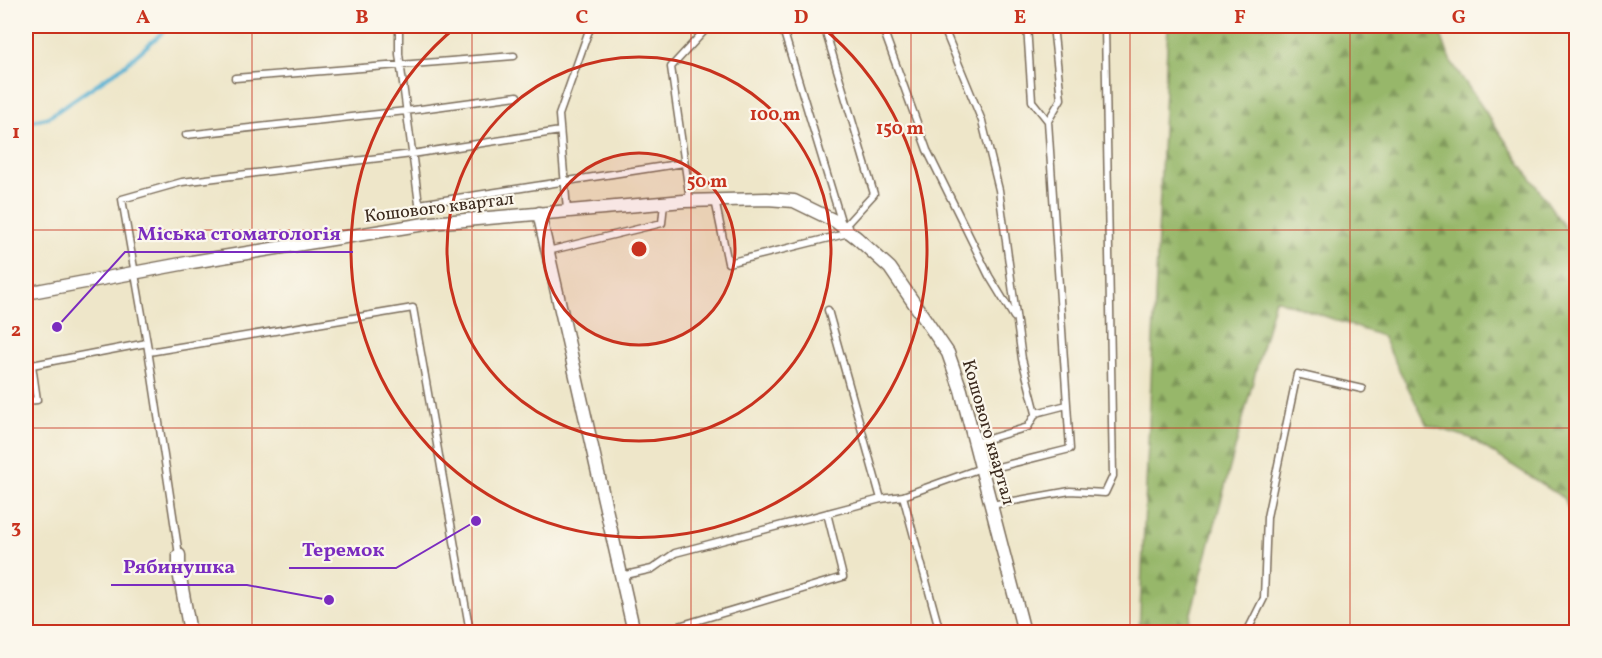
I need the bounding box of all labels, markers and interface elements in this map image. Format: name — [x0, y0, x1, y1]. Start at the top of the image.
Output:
text: A — [136, 4, 150, 32]
text: B — [355, 4, 369, 32]
text: C — [576, 4, 589, 32]
text: D — [794, 4, 808, 32]
text: E — [1014, 4, 1026, 32]
text: F — [1234, 4, 1246, 32]
text: G — [1452, 4, 1466, 32]
text: 100 m — [750, 103, 800, 128]
text: 150 m — [876, 117, 924, 142]
text: 1 — [12, 119, 20, 147]
text: 50 m — [687, 170, 727, 195]
street label: Кошового квартал — [363, 187, 515, 230]
callout: Міська стоматологія — [125, 214, 353, 252]
text: Міська стоматологія — [137, 221, 341, 249]
centre of rings — [629, 239, 649, 259]
text: 2 — [11, 317, 21, 345]
street label: Кошового квартал — [955, 357, 1020, 508]
text: 3 — [11, 514, 21, 542]
callout: Теремок — [289, 530, 396, 568]
text: Теремок — [302, 537, 384, 565]
callout: Рябинушка — [111, 547, 247, 585]
text: Рябинушка — [123, 554, 235, 582]

